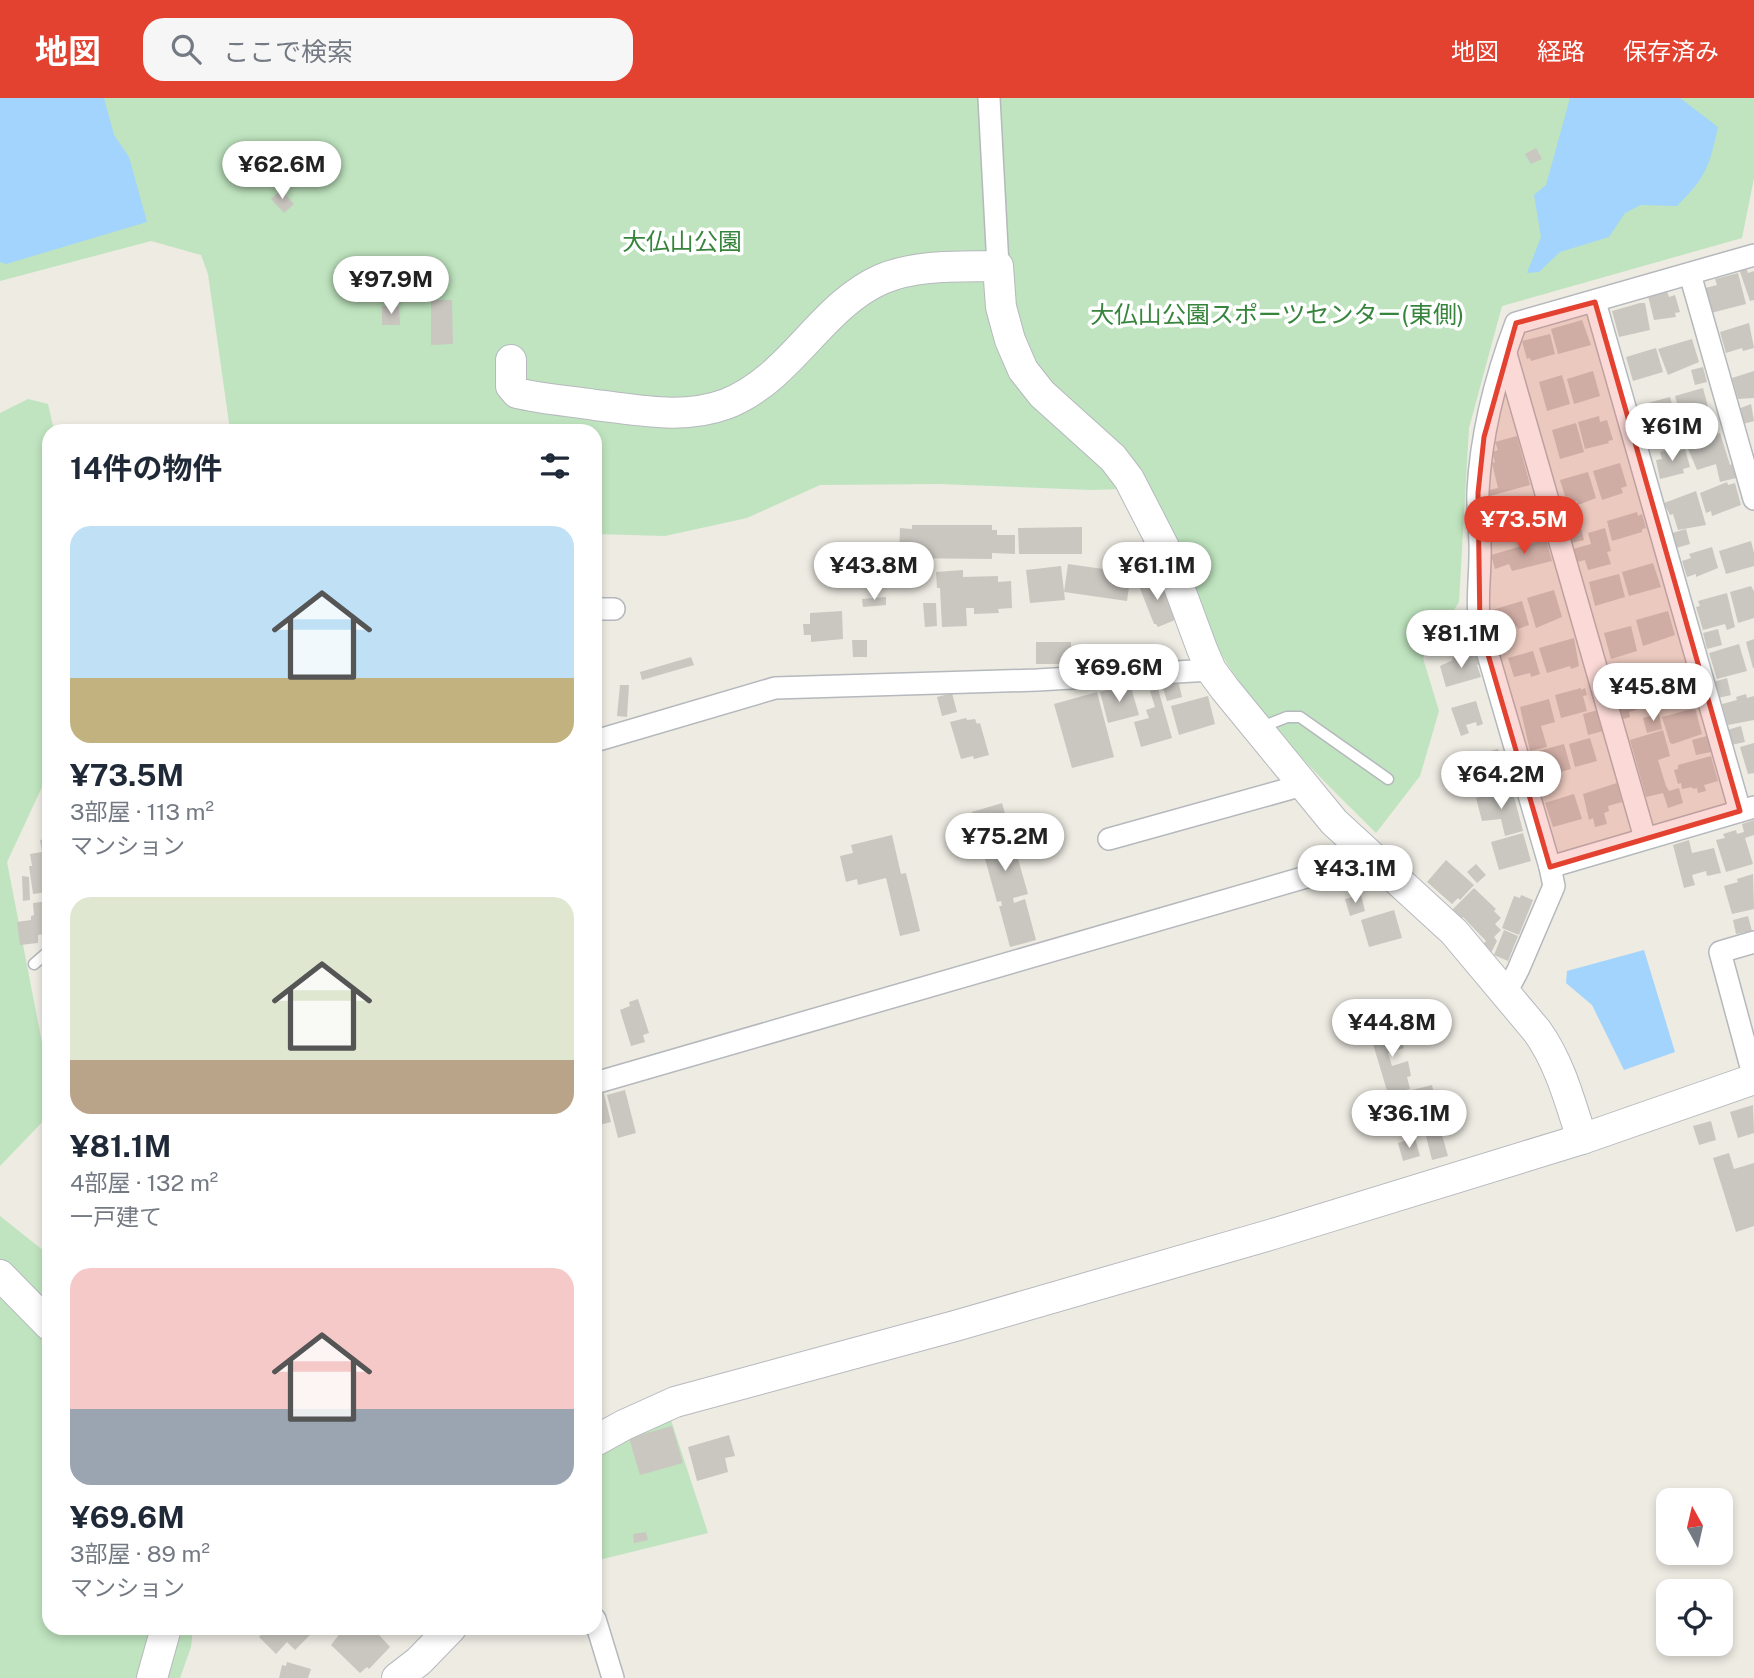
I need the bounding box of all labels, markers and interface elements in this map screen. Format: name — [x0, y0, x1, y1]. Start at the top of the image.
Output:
search box — [143, 18, 633, 81]
icon: search — [167, 30, 205, 68]
text: 地図 — [35, 32, 101, 70]
text: ここで検索 — [223, 36, 353, 67]
text: 地図 — [1451, 37, 1499, 65]
text: 経路 — [1537, 37, 1585, 65]
text: 保存済み — [1623, 37, 1719, 65]
pin: ¥62.6M — [225, 141, 339, 201]
text: ¥62.6M — [238, 150, 326, 177]
park label: 大仏山公園 — [622, 227, 742, 255]
pin: ¥97.9M — [334, 256, 448, 316]
text: ¥97.9M — [349, 265, 433, 292]
park label: 大仏山公園スポーツセンター(東側) — [1090, 300, 1464, 328]
pin: ¥61M — [1631, 404, 1713, 463]
text: ¥61M — [1641, 412, 1703, 439]
icon: filters — [536, 447, 574, 485]
text: 14件の物件 — [70, 450, 223, 486]
pin: ¥73.5M — [1467, 496, 1581, 556]
text: ¥73.5M — [1480, 505, 1568, 532]
pin: ¥43.8M — [817, 542, 931, 602]
pin: ¥61.1M — [1100, 542, 1214, 602]
text: ¥43.8M — [830, 551, 918, 578]
text: ¥61.1M — [1118, 551, 1196, 578]
icon: home — [259, 572, 385, 698]
pin: ¥81.1M — [1404, 610, 1518, 670]
text: ¥81.1M — [1422, 619, 1500, 646]
pin: ¥69.6M — [1062, 644, 1176, 704]
text: ¥69.6M — [1075, 653, 1163, 680]
pin: ¥45.8M — [1596, 664, 1710, 723]
text: ¥45.8M — [1609, 672, 1697, 699]
pin: ¥64.2M — [1444, 752, 1558, 811]
text: ¥73.5M — [70, 757, 184, 793]
text: ¥64.2M — [1457, 760, 1545, 787]
text: 3部屋 · 113 m² — [70, 798, 214, 825]
pin: ¥75.2M — [948, 814, 1062, 873]
text: ¥75.2M — [961, 822, 1049, 849]
text: マンション — [70, 832, 185, 859]
pin: ¥43.1M — [1298, 846, 1412, 905]
text: ¥43.1M — [1314, 854, 1396, 881]
icon: home — [259, 943, 385, 1069]
pin: ¥44.8M — [1335, 1000, 1449, 1059]
text: ¥44.8M — [1348, 1008, 1436, 1035]
pin: ¥36.1M — [1352, 1090, 1466, 1150]
text: ¥36.1M — [1368, 1099, 1450, 1126]
text: ¥81.1M — [70, 1128, 171, 1164]
text: 4部屋 · 132 m² — [70, 1169, 218, 1196]
text: 一戸建て — [70, 1203, 162, 1230]
icon: home — [259, 1314, 385, 1440]
north arrow — [1656, 1488, 1732, 1564]
map controls — [1656, 1488, 1733, 1656]
text: ¥69.6M — [70, 1499, 185, 1535]
text: 3部屋 · 89 m² — [70, 1540, 210, 1567]
text: マンション — [70, 1574, 185, 1601]
button: locate — [1656, 1579, 1733, 1656]

